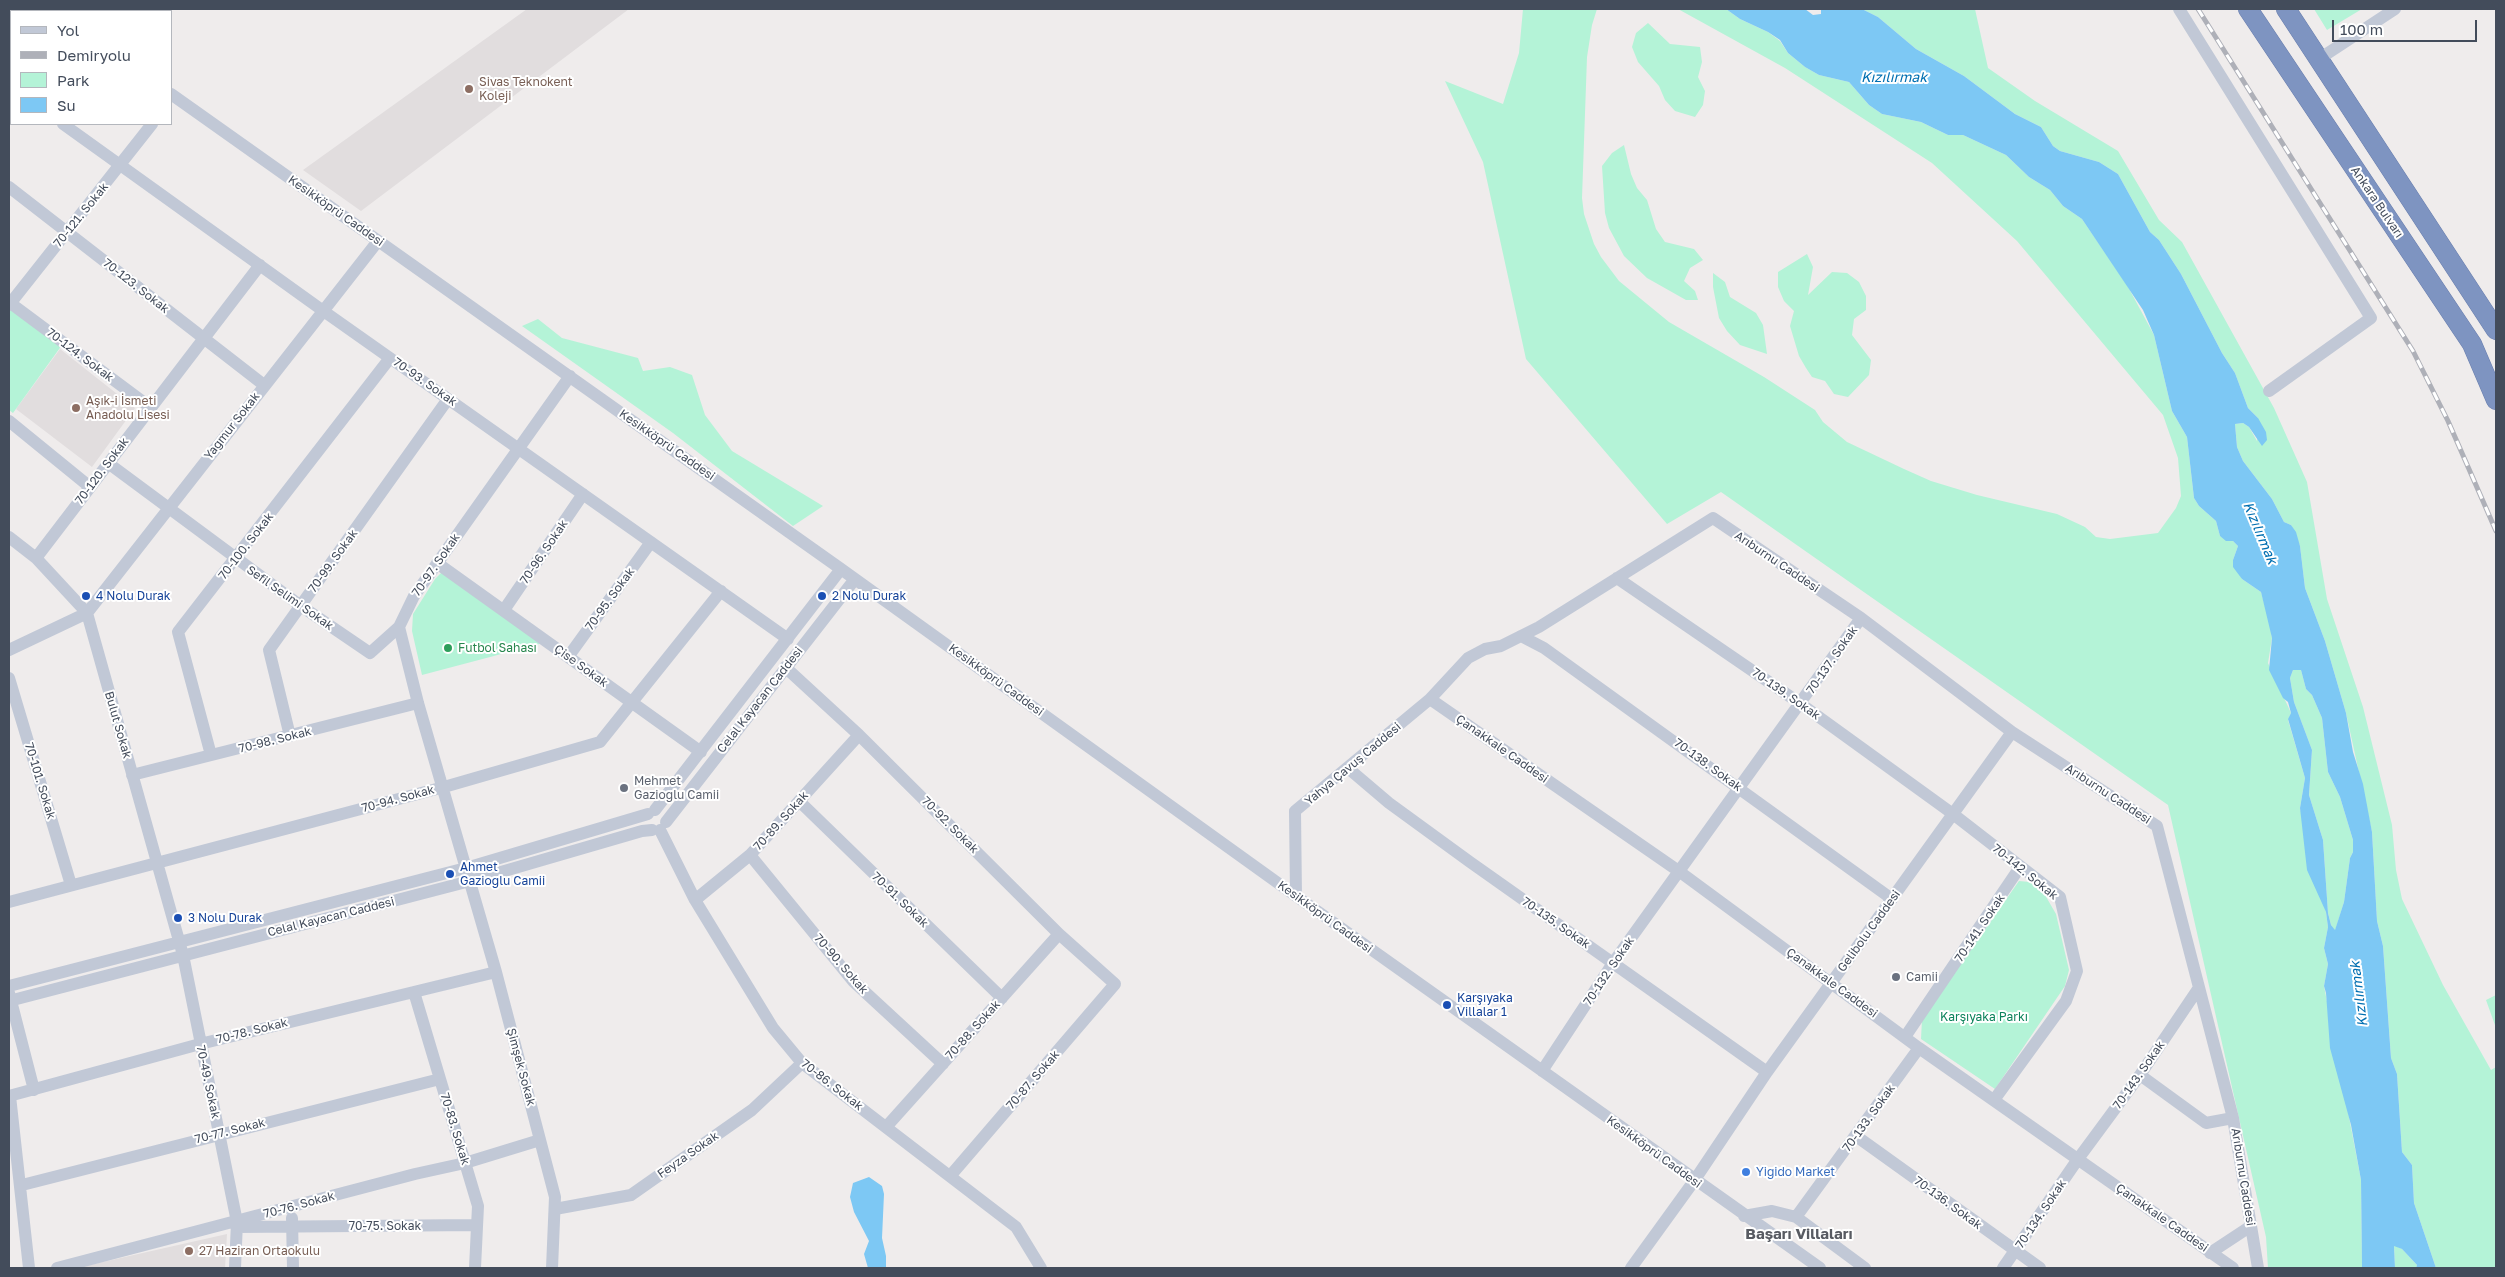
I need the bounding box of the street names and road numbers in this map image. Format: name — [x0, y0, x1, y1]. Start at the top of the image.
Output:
street label: Ankara Bulvarı — [2348, 164, 2406, 240]
street label: Kesikköprü Caddesi — [285, 173, 387, 249]
street label: 70-121. Sokak — [51, 180, 111, 250]
street label: 70-123. Sokak — [100, 256, 172, 316]
street label: 70-124. Sokak — [44, 325, 116, 385]
street label: 70-93. Sokak — [390, 355, 460, 409]
street label: Yağmur Sokak — [201, 389, 263, 463]
street label: Kesikköprü Caddesi — [616, 407, 718, 483]
street label: 70-120. Sokak — [72, 435, 132, 507]
street label: 70-100. Sokak — [215, 510, 277, 582]
street label: 70-96. Sokak — [517, 517, 571, 587]
street label: 70-99. Sokak — [305, 527, 361, 595]
street label: Arıburnu Caddesi — [1732, 528, 1822, 596]
street label: 70-97. Sokak — [409, 531, 463, 599]
street label: Sefil Selimi Sokak — [244, 563, 336, 633]
street label: 70-95. Sokak — [582, 565, 638, 633]
street label: 70-137. Sokak — [1803, 623, 1861, 697]
street label: Kesikköprü Caddesi — [946, 641, 1046, 719]
street label: Çise Sokak — [551, 642, 611, 690]
street label: Celal Kayacan Caddesi — [714, 644, 806, 756]
street label: 70-139. Sokak — [1749, 665, 1823, 723]
street label: Bulut Sokak — [102, 690, 134, 760]
street label: Çanakkale Caddesi — [1453, 712, 1551, 786]
street label: Yahya Çavuş Caddesi — [1302, 720, 1404, 808]
street label: 70-98. Sokak — [237, 724, 313, 756]
street label: 70-138. Sokak — [1671, 736, 1745, 794]
street label: 70-101. Sokak — [22, 741, 58, 821]
street label: Arıburnu Caddesi — [2063, 761, 2153, 827]
street label: 70-94. Sokak — [360, 782, 436, 816]
street label: 70-89. Sokak — [751, 788, 811, 854]
street label: 70-92. Sokak — [919, 794, 981, 856]
street label: 70-142. Sokak — [1989, 841, 2061, 903]
street label: 70-91. Sokak — [869, 869, 931, 931]
street label: Kesikköprü Caddesi — [1275, 878, 1375, 956]
street label: Gelibolu Caddesi — [1835, 887, 1903, 975]
street label: 70-141. Sokak — [1952, 891, 2008, 965]
street label: Celal Kayacan Caddesi — [266, 894, 396, 940]
street label: 70-135. Sokak — [1519, 894, 1593, 952]
street label: 70-90. Sokak — [811, 931, 871, 997]
street label: 70-132. Sokak — [1581, 934, 1637, 1008]
street label: Çanakkale Caddesi — [1784, 945, 1880, 1021]
street label: 70-88. Sokak — [943, 997, 1003, 1063]
street label: 70-78. Sokak — [215, 1015, 289, 1047]
street label: Şimşek Sokak — [504, 1027, 538, 1107]
street label: 70-143. Sokak — [2110, 1038, 2168, 1112]
street label: 70-49. Sokak — [193, 1044, 223, 1120]
street label: 70-87. Sokak — [1003, 1047, 1063, 1113]
street label: 70-86. Sokak — [798, 1056, 866, 1114]
street label: 70-133. Sokak — [1840, 1081, 1898, 1155]
street label: 70-83. Sokak — [437, 1091, 473, 1167]
street label: Kesikköprü Caddesi — [1604, 1113, 1704, 1191]
street label: 70-77. Sokak — [193, 1115, 267, 1147]
street label: Arıburnu Caddesi — [2228, 1127, 2258, 1227]
street label: Feyza Sokak — [655, 1129, 721, 1181]
street label: 70-136. Sokak — [1911, 1174, 1985, 1232]
street label: 70-134. Sokak — [2013, 1177, 2069, 1251]
street label: Çanakkale Caddesi — [2113, 1181, 2211, 1255]
street label: 70-76. Sokak — [262, 1189, 336, 1221]
street label: 70-75. Sokak — [349, 1219, 421, 1233]

